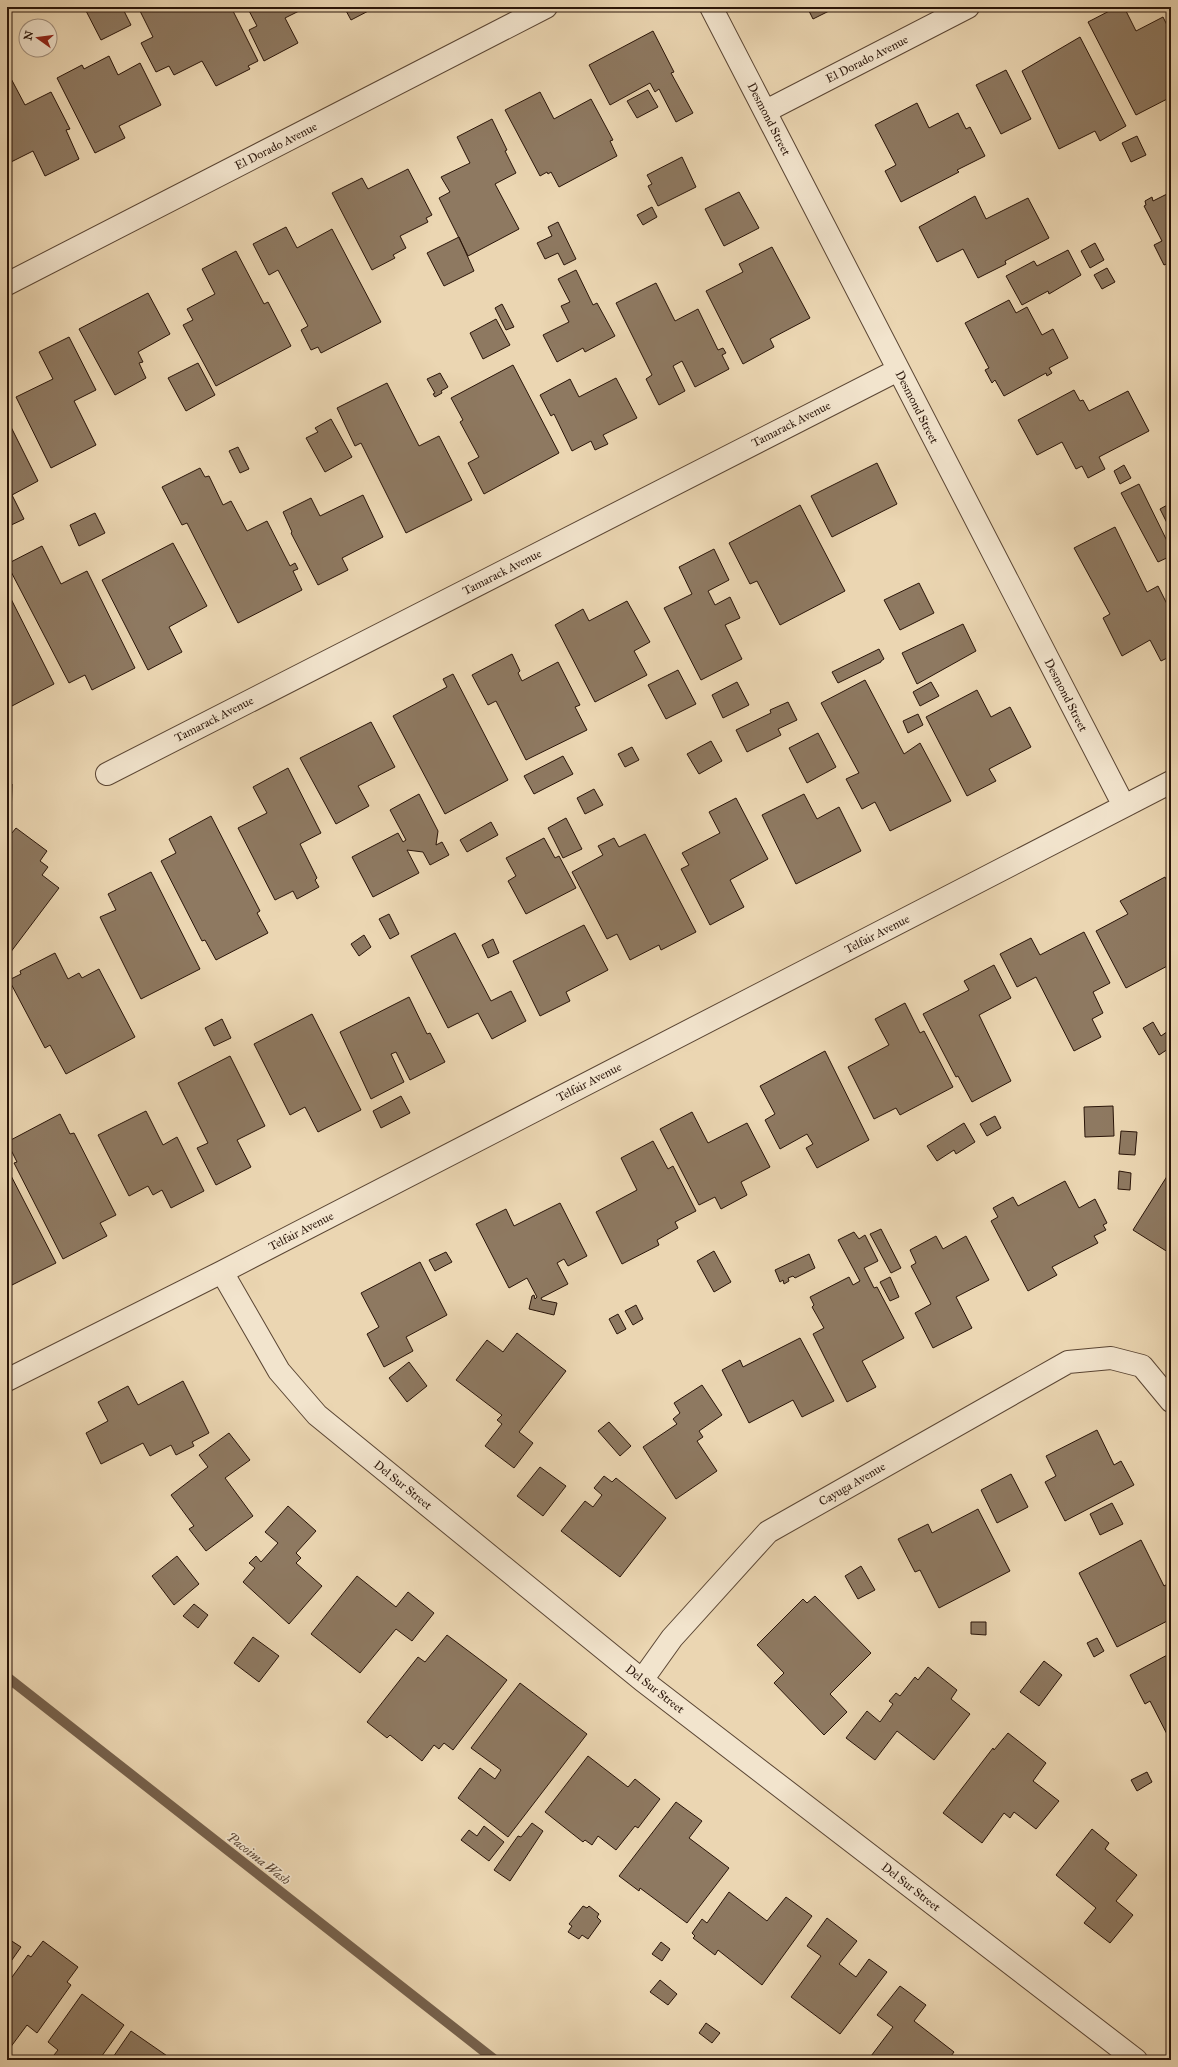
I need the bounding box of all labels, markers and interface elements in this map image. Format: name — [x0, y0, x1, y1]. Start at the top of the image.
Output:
north arrow — [18, 18, 58, 58]
text: N — [21, 29, 36, 42]
street label: El Dorado Avenue — [824, 32, 910, 86]
street label: Desmond Street — [745, 80, 794, 158]
street label: El Dorado Avenue — [233, 119, 319, 173]
street label: Desmond Street — [893, 368, 942, 446]
street label: Tamarack Avenue — [749, 398, 833, 450]
street label: Tamarack Avenue — [460, 546, 544, 598]
street label: Desmond Street — [1042, 656, 1091, 734]
street label: Tamarack Avenue — [172, 693, 256, 745]
street label: Telfair Avenue — [842, 912, 912, 956]
street label: Telfair Avenue — [554, 1060, 624, 1104]
street label: Telfair Avenue — [266, 1209, 336, 1253]
street label: Del Sur Street — [371, 1457, 435, 1513]
street label: Cayuga Avenue — [816, 1459, 888, 1510]
street label: Del Sur Street — [623, 1662, 688, 1717]
water label: Pacoima Wash — [223, 1829, 294, 1889]
street label: Del Sur Street — [879, 1860, 944, 1915]

